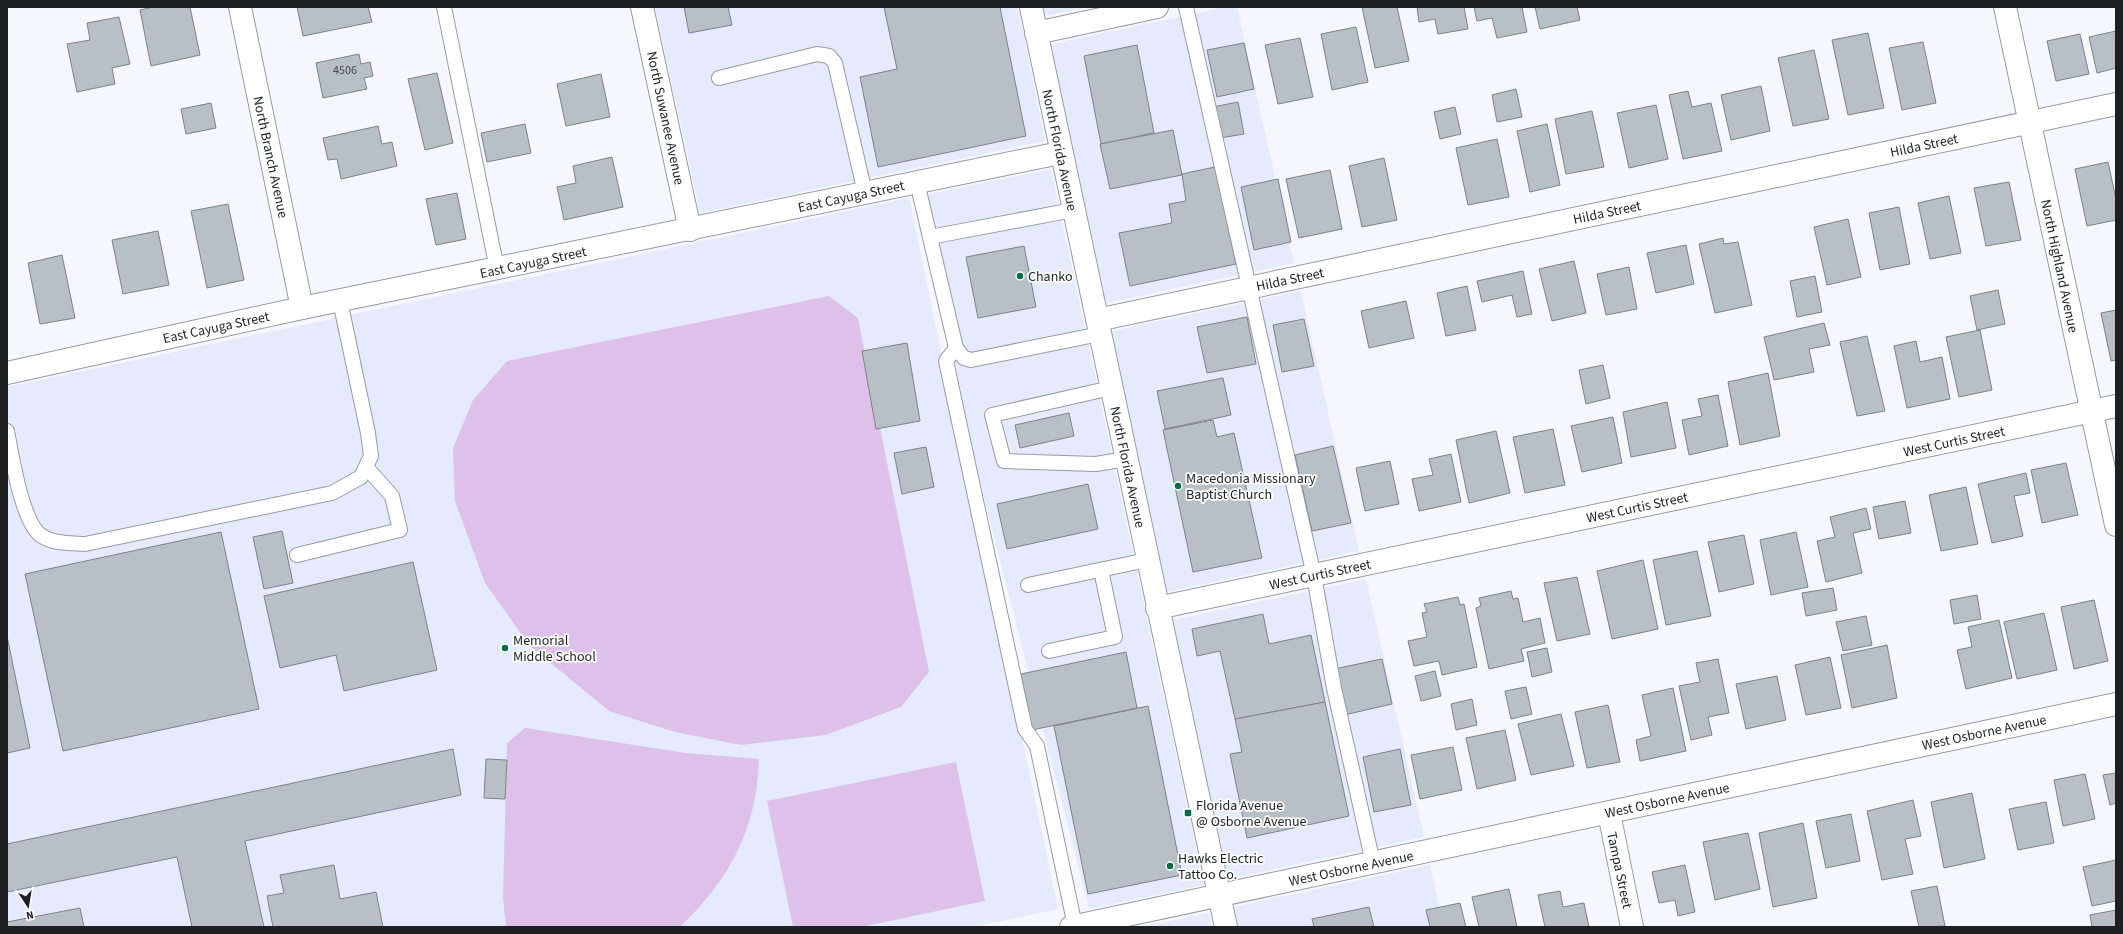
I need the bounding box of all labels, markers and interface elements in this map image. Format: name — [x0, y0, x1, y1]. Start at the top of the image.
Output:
street label: North Suwanee Avenue — [641, 50, 689, 187]
house number: 4506 — [333, 62, 357, 79]
street label: North Florida Avenue — [1036, 88, 1082, 213]
street label: North Branch Avenue — [247, 94, 293, 220]
street label: Hilda Street — [1888, 129, 1960, 163]
street label: East Cayuga Street — [796, 176, 907, 218]
street label: Hilda Street — [1571, 196, 1643, 230]
street label: North Highland Avenue — [2035, 198, 2083, 335]
street label: East Cayuga Street — [478, 242, 589, 284]
street label: Hilda Street — [1254, 263, 1326, 297]
place label: Chanko — [1028, 267, 1073, 287]
marker: Chanko — [1015, 271, 1025, 281]
street label: East Cayuga Street — [161, 307, 272, 349]
street label: North Florida Avenue — [1104, 405, 1150, 530]
street label: West Curtis Street — [1902, 421, 2007, 462]
place label: Macedonia Missionary Baptist Church — [1186, 469, 1316, 505]
marker: Macedonia Missionary Baptist Church — [1173, 481, 1183, 491]
street label: West Curtis Street — [1585, 487, 1690, 528]
street label: West Curtis Street — [1268, 554, 1373, 595]
place label: Memorial Middle School — [513, 631, 596, 667]
marker: Memorial Middle School — [500, 643, 510, 653]
street label: West Osborne Avenue — [1920, 710, 2048, 756]
street label: West Osborne Avenue — [1603, 778, 1731, 824]
place label: Florida Avenue @ Osborne Avenue — [1196, 796, 1307, 832]
marker: Florida Avenue @ Osborne Avenue — [1183, 808, 1193, 818]
street label: Tampa Street — [1601, 830, 1637, 911]
street label: West Osborne Avenue — [1287, 846, 1415, 892]
place label: Hawks Electric Tattoo Co. — [1178, 849, 1264, 885]
marker: Hawks Electric Tattoo Co. — [1165, 861, 1175, 871]
north arrow — [8, 886, 48, 926]
text: N — [25, 907, 35, 923]

